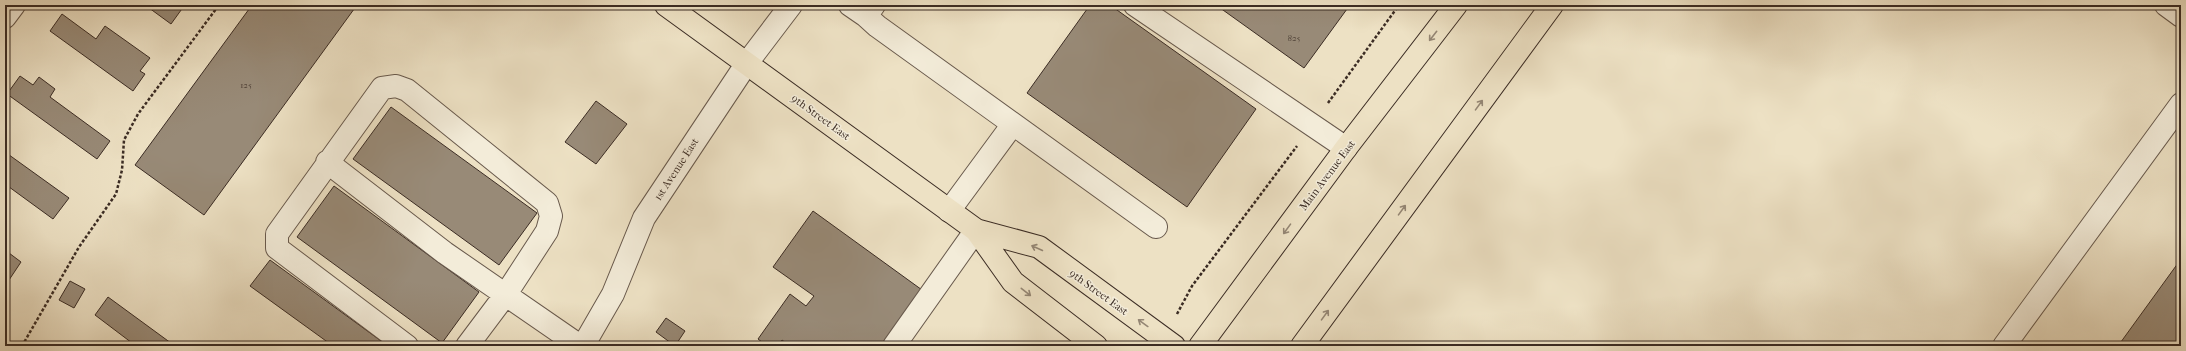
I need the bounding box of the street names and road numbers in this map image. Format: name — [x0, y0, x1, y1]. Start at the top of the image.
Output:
street label: 9th Street East — [789, 92, 853, 143]
street label: 1st Avenue East — [651, 136, 701, 203]
street label: Main Avenue East — [1297, 137, 1358, 213]
street label: 9th Street East — [1067, 267, 1131, 318]

